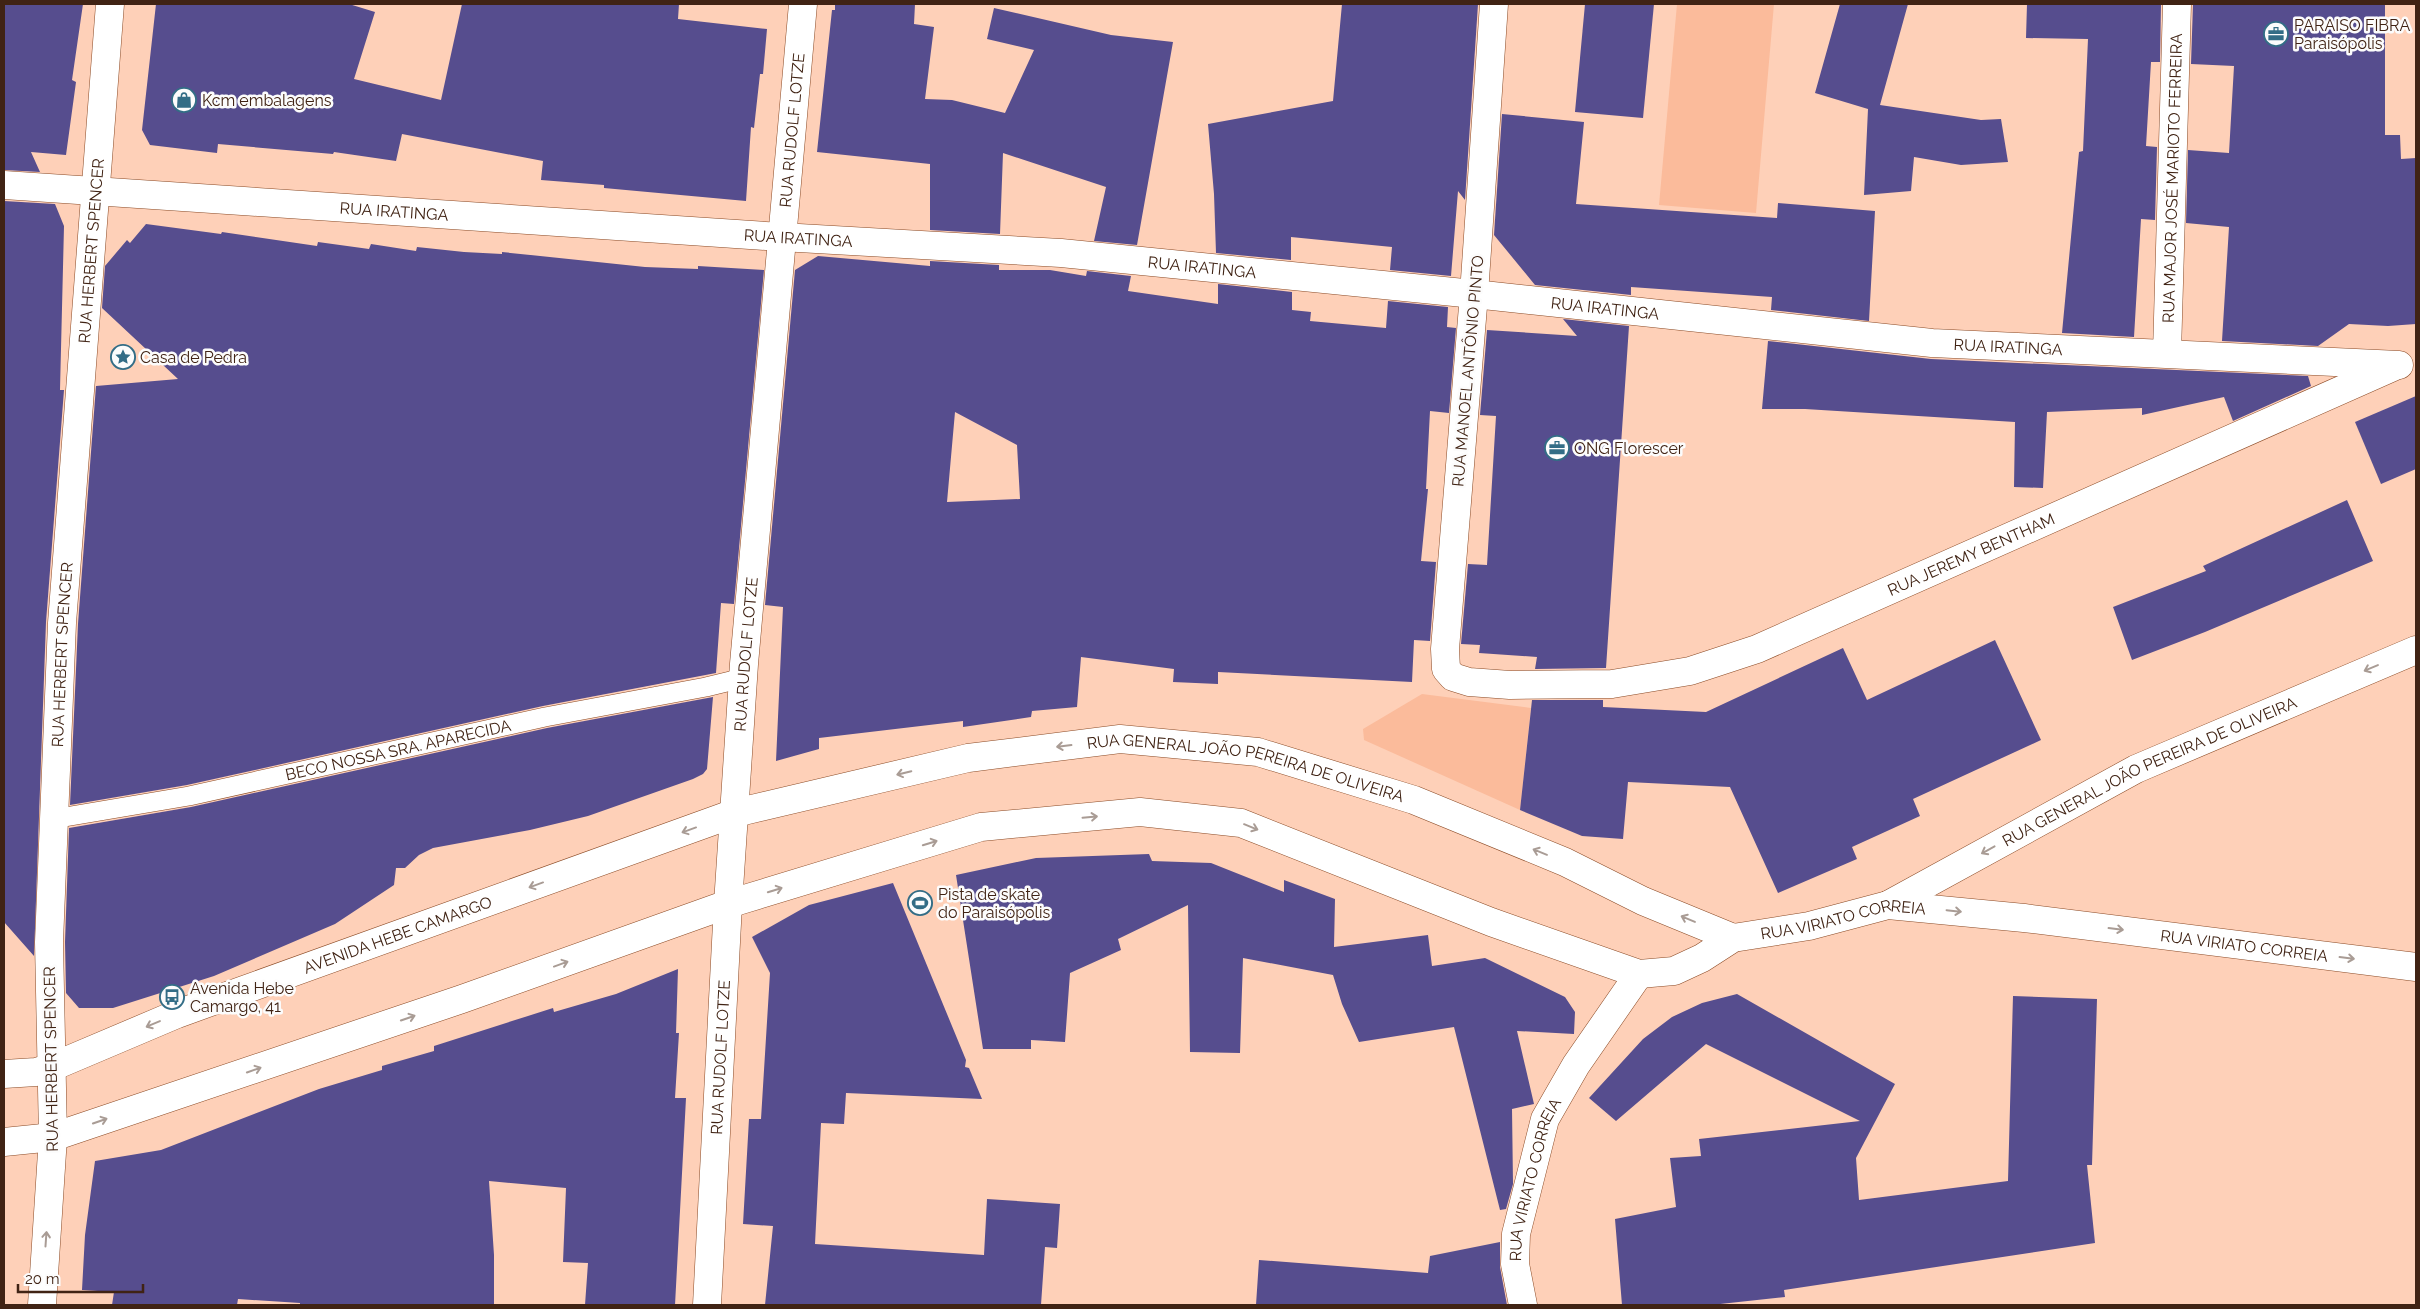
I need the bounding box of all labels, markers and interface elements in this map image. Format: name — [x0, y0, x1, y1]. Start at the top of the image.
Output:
place label: PARAISO FIBRA Paraisópolis — [2294, 16, 2410, 53]
office icon: PARAISO FIBRA Paraisópolis — [2263, 21, 2289, 47]
street label: RUA MAJOR JOSÉ MARIOTO FERREIRA — [2158, 33, 2186, 323]
street label: RUA RUDOLF LOTZE — [775, 52, 808, 208]
shop icon: Kcm embalagens — [171, 87, 197, 113]
place label: Kcm embalagens — [202, 91, 332, 110]
street label: RUA HERBERT SPENCER — [74, 158, 108, 344]
street label: RUA IRATINGA — [339, 198, 449, 224]
street label: RUA IRATINGA — [743, 225, 853, 251]
street label: RUA IRATINGA — [1147, 252, 1257, 282]
street label: RUA MANOEL ANTÔNIO PINTO — [1447, 254, 1488, 488]
street label: RUA IRATINGA — [1550, 293, 1660, 323]
street label: RUA IRATINGA — [1953, 335, 2063, 359]
place icon: Casa de Pedra — [110, 344, 136, 370]
place label: Casa de Pedra — [140, 348, 247, 367]
office icon: ONG Florescer — [1544, 435, 1570, 461]
place label: ONG Florescer — [1574, 439, 1684, 458]
street label: RUA JEREMY BENTHAM — [1884, 509, 2057, 600]
street label: RUA HERBERT SPENCER — [47, 561, 76, 748]
street label: RUA RUDOLF LOTZE — [730, 576, 761, 732]
one-way arrow — [2364, 664, 2379, 674]
street label: RUA GENERAL JOÃO PEREIRA DE OLIVEIRA — [1999, 692, 2300, 850]
street label: BECO NOSSA SRA. APARECIDA — [283, 715, 513, 784]
street label: RUA GENERAL JOÃO PEREIRA DE OLIVEIRA — [1086, 729, 1407, 806]
one-way arrow — [1056, 741, 1072, 751]
one-way arrow — [896, 769, 912, 778]
one-way arrow — [1082, 812, 1098, 822]
one-way arrow — [1243, 823, 1258, 832]
one-way arrow — [682, 826, 698, 835]
one-way arrow — [922, 837, 938, 847]
one-way arrow — [1981, 846, 1995, 856]
one-way arrow — [1533, 847, 1548, 856]
one-way arrow — [529, 881, 545, 890]
one-way arrow — [766, 884, 782, 894]
place label: Pista de skate do Paraisópolis — [938, 885, 1050, 922]
sports icon: Pista de skate do Paraisópolis — [907, 890, 933, 916]
street label: AVENIDA HEBE CAMARGO — [301, 892, 494, 977]
street label: RUA VIRIATO CORREIA — [1759, 895, 1927, 943]
one-way arrow — [1946, 906, 1962, 916]
one-way arrow — [1681, 914, 1696, 924]
one-way arrow — [2108, 925, 2124, 935]
street label: RUA VIRIATO CORREIA — [2159, 926, 2329, 965]
one-way arrow — [2338, 953, 2354, 963]
one-way arrow — [553, 959, 568, 968]
street label: RUA HERBERT SPENCER — [40, 966, 62, 1152]
place label: Avenida Hebe Camargo, 41 — [190, 979, 294, 1016]
street label: RUA RUDOLF LOTZE — [706, 979, 734, 1135]
bus stop icon: Avenida Hebe Camargo, 41 — [159, 984, 185, 1010]
one-way arrow — [399, 1013, 415, 1022]
one-way arrow — [146, 1019, 161, 1029]
one-way arrow — [245, 1064, 261, 1074]
street label: RUA VIRIATO CORREIA — [1506, 1094, 1565, 1261]
one-way arrow — [91, 1116, 107, 1126]
one-way arrow — [42, 1231, 51, 1247]
scale bar — [18, 1262, 142, 1294]
text: 20 m — [25, 1270, 60, 1288]

